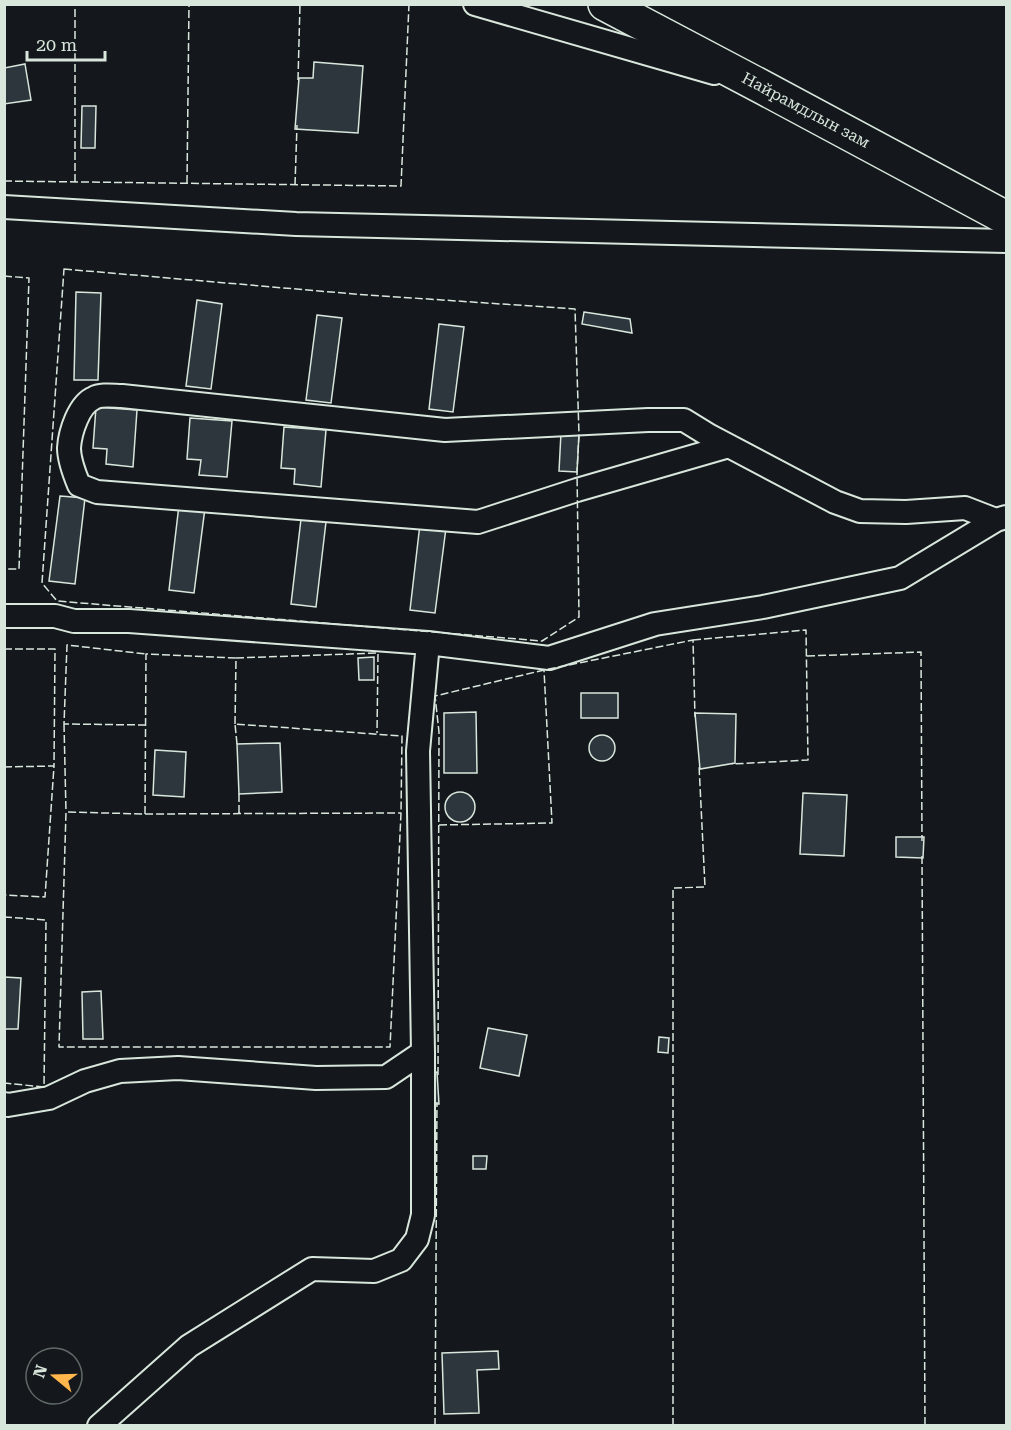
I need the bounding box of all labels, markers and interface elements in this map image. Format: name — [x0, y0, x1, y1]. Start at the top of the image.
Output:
scale bar — [27, 24, 105, 62]
text: 20 m — [36, 34, 77, 55]
street label: Найрамдлын зам — [739, 68, 873, 152]
north arrow — [24, 1346, 84, 1406]
text: N — [29, 1362, 51, 1380]

